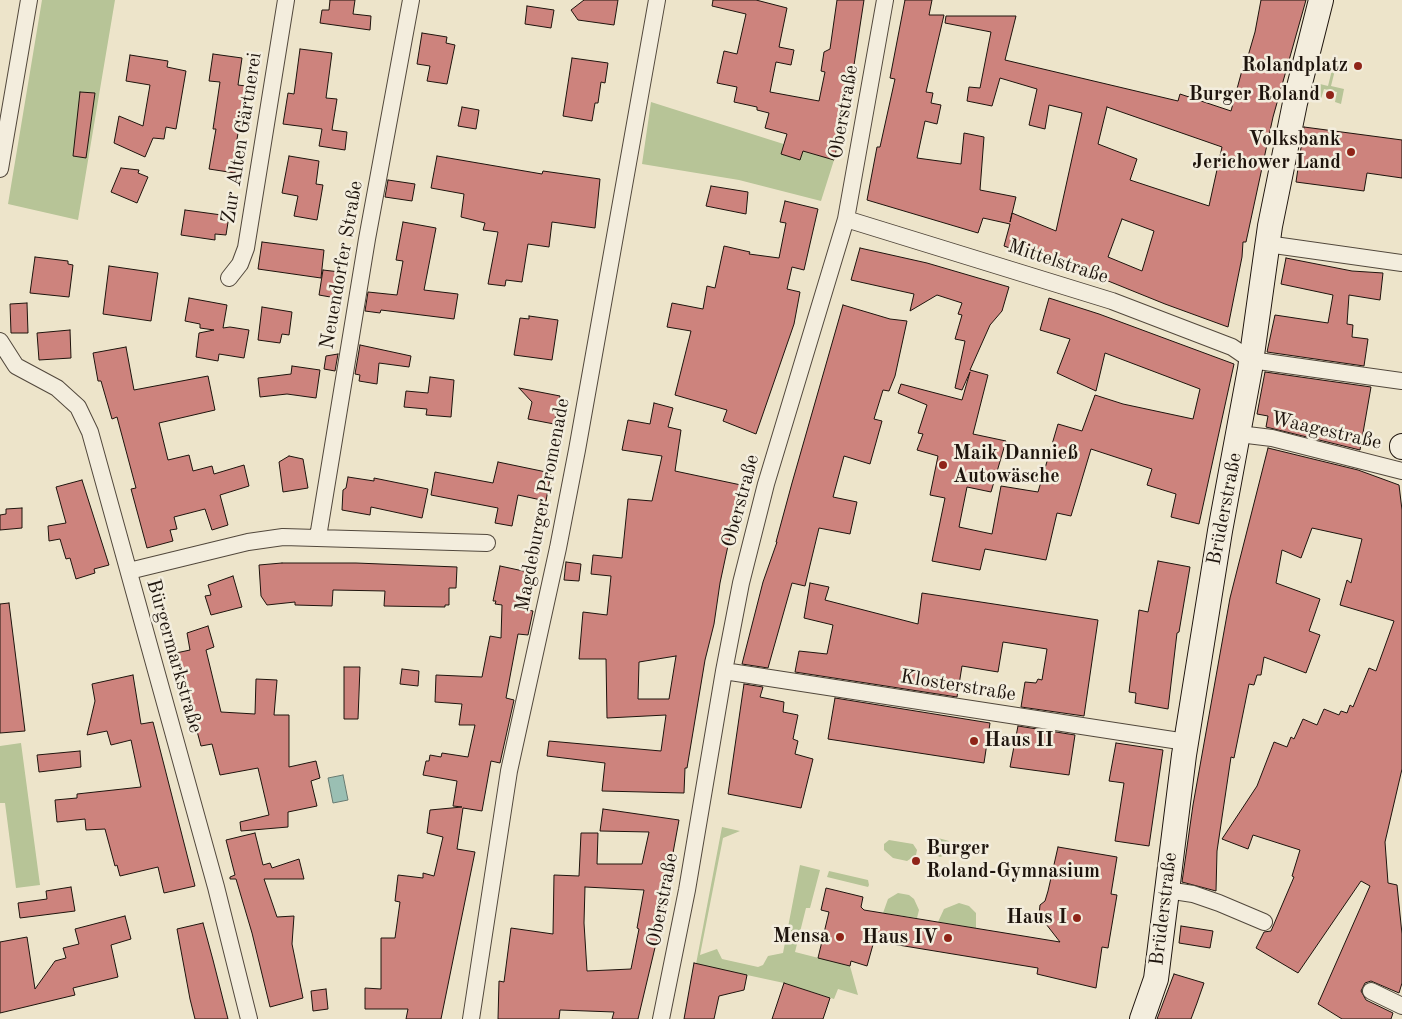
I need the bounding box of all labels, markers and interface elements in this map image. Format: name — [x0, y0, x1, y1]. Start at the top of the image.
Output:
street label: Zur Alten Gärtnerei — [217, 51, 267, 225]
place label: Rolandplatz — [1241, 54, 1348, 78]
marker: Rolandplatz — [1352, 60, 1364, 72]
street label: Oberstraße — [824, 63, 864, 161]
place label: Burger Roland — [1188, 83, 1320, 107]
marker: Burger Roland — [1324, 89, 1336, 101]
place label: Volksbank Jerichower Land — [1192, 128, 1341, 175]
marker: Volksbank Jerichower Land — [1345, 146, 1357, 158]
street label: Neuendorfer Straße — [315, 179, 369, 351]
street label: Mittelstraße — [1005, 234, 1111, 290]
street label: Magdeburger Promenade — [511, 396, 575, 614]
street label: Waagestraße — [1268, 407, 1384, 455]
place label: Maik Dannieß Autowäsche — [953, 442, 1078, 489]
street label: Brüderstraße — [1202, 451, 1248, 567]
street label: Oberstraße — [717, 452, 765, 550]
marker: Maik Dannieß Autowäsche — [937, 459, 949, 471]
street label: Bürgermarkstraße — [141, 576, 207, 736]
street label: Klosterstraße — [898, 665, 1018, 707]
place label: Haus II — [984, 729, 1053, 753]
marker: Haus II — [968, 735, 980, 747]
place label: Burger Roland-Gymnasium — [926, 837, 1100, 884]
street label: Oberstraße — [642, 851, 684, 949]
street label: Brüderstraße — [1145, 851, 1183, 967]
marker: Burger Roland-Gymnasium — [910, 855, 922, 867]
place label: Haus I — [1006, 906, 1067, 930]
marker: Haus I — [1071, 912, 1083, 924]
place label: Mensa — [773, 925, 830, 949]
place label: Haus IV — [862, 926, 938, 950]
marker: Mensa — [834, 931, 846, 943]
marker: Haus IV — [942, 932, 954, 944]

